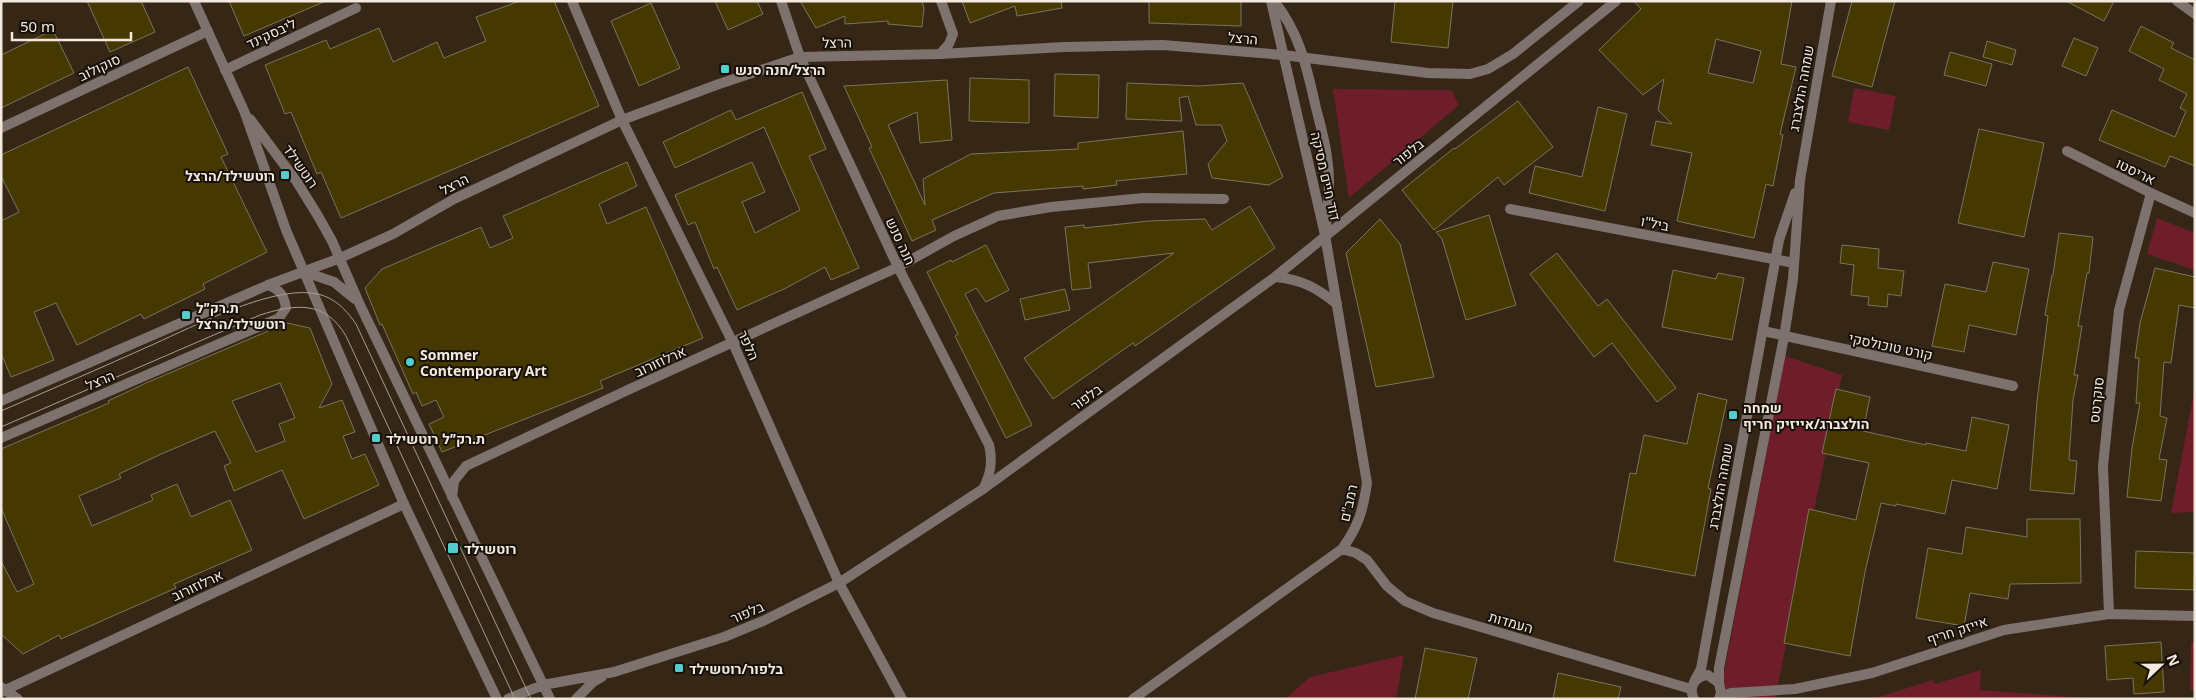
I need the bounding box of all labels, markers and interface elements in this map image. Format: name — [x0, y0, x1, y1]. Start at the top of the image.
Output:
scale bar — [12, 10, 131, 42]
street label: ליבסקינד — [243, 13, 299, 53]
text: 50 m — [20, 16, 55, 36]
street label: הרצל — [1227, 27, 1259, 49]
street label: הרצל — [822, 32, 852, 52]
street label: שמחה הולצברג — [1784, 43, 1818, 133]
street label: סוקולוב — [75, 49, 123, 85]
place label: הרצל/חנה סנש — [735, 60, 826, 79]
marker: הרצל/חנה סנש — [719, 63, 731, 75]
street label: דוד חיים מסיקה — [1307, 130, 1345, 222]
street label: בלפור — [1389, 134, 1428, 170]
street label: רוטשילד — [279, 140, 323, 192]
street label: אריסטו — [2113, 153, 2159, 189]
place label: רוטשילד/הרצל — [185, 166, 275, 185]
marker: רוטשילד/הרצל — [279, 169, 291, 181]
street label: הרצל — [436, 169, 472, 199]
street label: ביל"ו — [1639, 211, 1671, 235]
street label: חנה סנש — [882, 214, 920, 268]
place label: ת.רק״ל רוטשילד/הרצל — [196, 298, 286, 333]
marker: ת.רק״ל רוטשילד/הרצל — [180, 309, 192, 321]
street label: הלפר — [734, 327, 764, 363]
street label: קורט טוכולסקי — [1847, 328, 1935, 364]
street label: ארלוזורוב — [631, 341, 689, 381]
place label: Sommer Contemporary Art — [420, 345, 547, 380]
marker: Sommer Contemporary Art — [404, 356, 416, 368]
street label: הרצל — [83, 365, 117, 395]
street label: סוקרטס — [2084, 376, 2108, 424]
street label: בלפור — [1067, 379, 1106, 415]
place label: שמחה הולצברג/אייזיק חריף — [1743, 398, 1869, 433]
marker: שמחה הולצברג/אייזיק חריף — [1727, 409, 1739, 421]
place label: ת.רק״ל רוטשילד — [386, 429, 485, 448]
marker: ת.רק״ל רוטשילד — [370, 432, 382, 444]
street label: שמחה הולצברג — [1703, 441, 1737, 531]
street label: רמב"ם — [1334, 482, 1362, 524]
place label: רוטשילד — [464, 539, 517, 558]
marker: רוטשילד — [446, 541, 460, 555]
street label: ארלוזורוב — [168, 565, 226, 605]
street label: בלפור — [727, 596, 767, 627]
street label: העמדות — [1487, 607, 1535, 637]
street label: אייזק חריף — [1924, 611, 1990, 649]
north arrow — [2136, 640, 2186, 690]
text: N — [2163, 651, 2184, 669]
place label: בלפור/רוטשילד — [689, 659, 784, 678]
marker: בלפור/רוטשילד — [673, 662, 685, 674]

